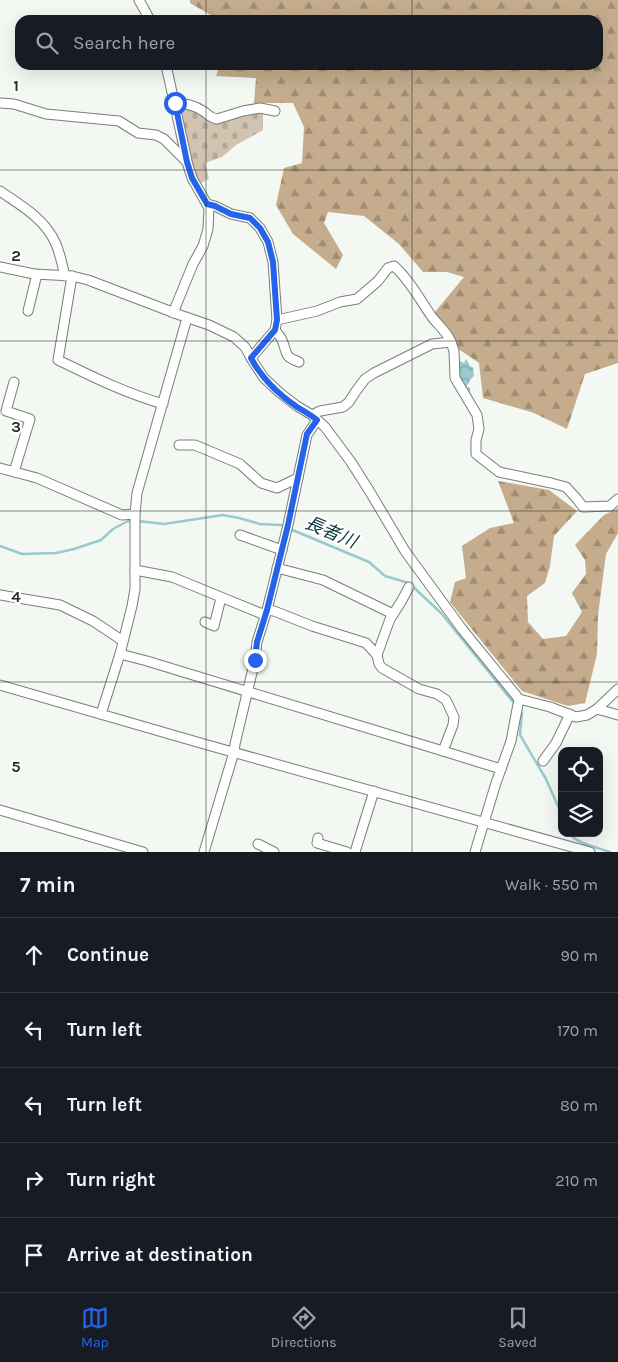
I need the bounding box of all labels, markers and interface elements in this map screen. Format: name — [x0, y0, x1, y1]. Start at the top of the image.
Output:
search box — [15, 15, 603, 70]
icon: search — [33, 29, 61, 57]
text: Search here — [73, 32, 175, 54]
text: 1 — [13, 76, 19, 95]
route start — [164, 92, 187, 115]
text: 2 — [11, 246, 21, 265]
text: 3 — [11, 417, 21, 436]
water label: 長者川 — [302, 511, 362, 553]
text: 4 — [11, 587, 21, 606]
route end — [244, 649, 267, 672]
map controls — [558, 747, 603, 837]
button: locate — [558, 747, 603, 792]
text: 5 — [11, 757, 21, 776]
button: layers — [558, 792, 603, 837]
text: 7 min — [20, 873, 76, 897]
text: Walk · 550 m — [505, 875, 598, 894]
icon: ahead — [20, 941, 48, 969]
text: Continue — [67, 944, 149, 966]
text: 90 m — [560, 946, 598, 965]
icon: left — [20, 1016, 48, 1044]
text: Turn left — [67, 1019, 142, 1041]
text: 170 m — [557, 1021, 598, 1040]
icon: left — [20, 1091, 48, 1119]
text: Turn left — [67, 1094, 142, 1116]
text: 80 m — [560, 1096, 598, 1115]
icon: right — [20, 1166, 48, 1194]
text: Turn right — [67, 1169, 156, 1191]
text: 210 m — [555, 1171, 598, 1190]
icon: arrive — [20, 1241, 48, 1269]
text: Arrive at destination — [67, 1244, 253, 1266]
tab: Map — [81, 1304, 109, 1351]
tab: Directions — [271, 1304, 337, 1351]
tab: Saved — [498, 1304, 537, 1351]

